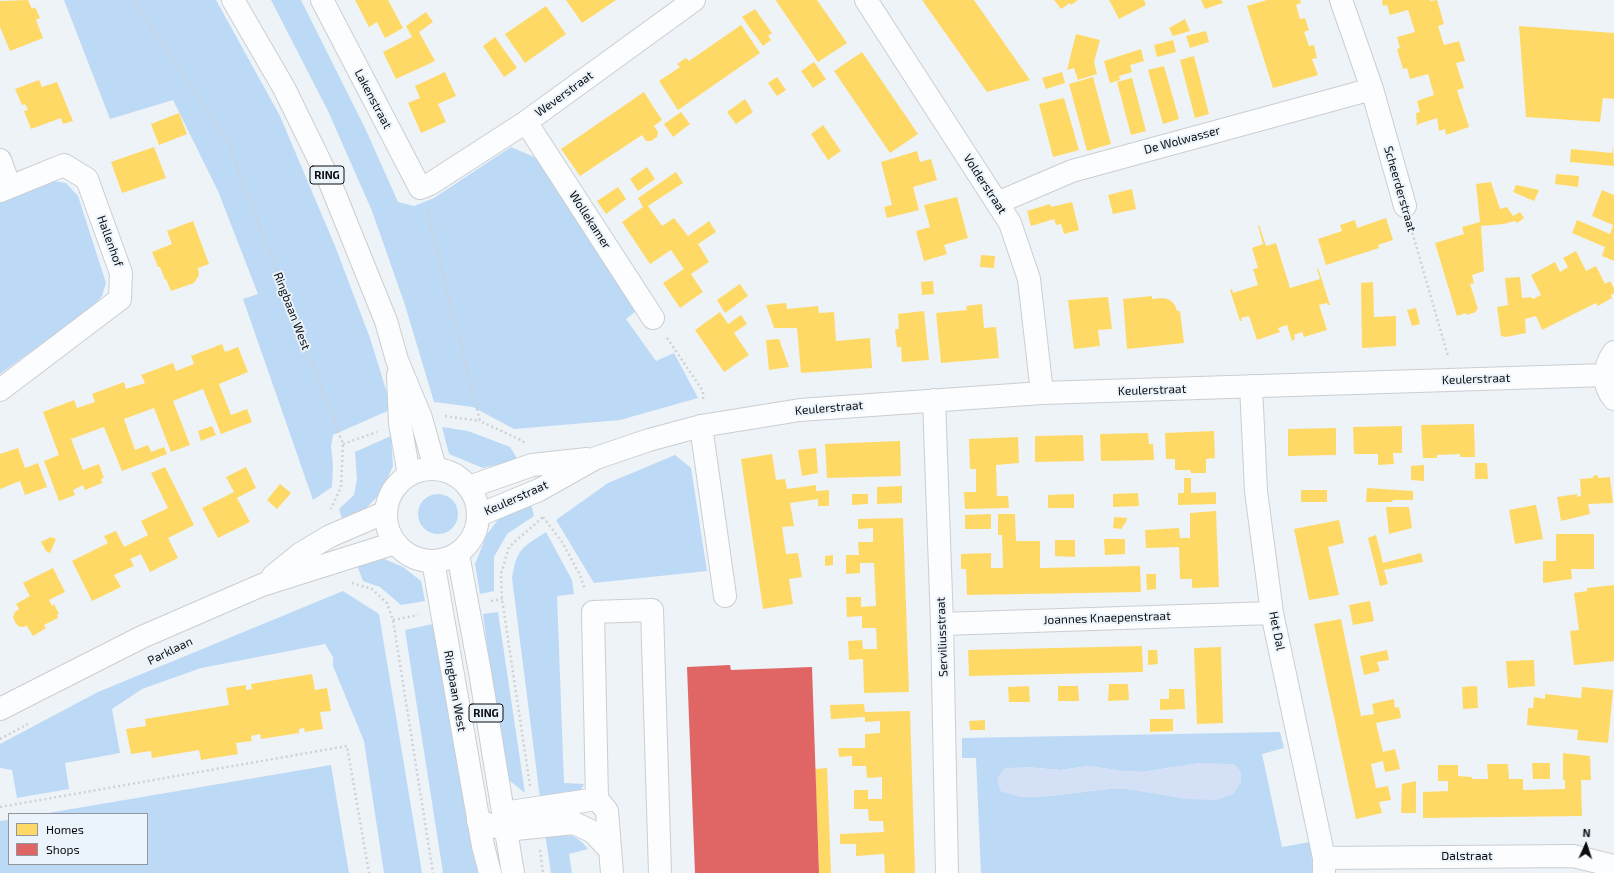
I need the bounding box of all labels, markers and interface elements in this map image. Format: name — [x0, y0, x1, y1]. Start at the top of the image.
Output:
street label: Lakenstraat — [351, 67, 395, 131]
street label: Weverstraat — [532, 68, 596, 120]
street label: De Wolwasser — [1142, 123, 1222, 157]
street label: Scheerderstraat — [1381, 144, 1419, 234]
street label: Volderstraat — [960, 151, 1010, 217]
road number: RING — [310, 166, 344, 184]
street label: Wollekamer — [566, 188, 614, 252]
street label: Hallenhof — [94, 213, 126, 269]
street label: Ringbaan West — [271, 270, 313, 352]
street label: Keulerstraat — [1442, 371, 1510, 387]
street label: Keulerstraat — [1118, 382, 1186, 398]
street label: Keulerstraat — [794, 398, 864, 418]
street label: Keulerstraat — [482, 478, 550, 518]
street label: Serviliusstraat — [933, 597, 951, 677]
street label: Joannes Knaepenstraat — [1043, 609, 1171, 627]
street label: Het Dal — [1266, 610, 1288, 652]
street label: Parklaan — [145, 634, 195, 668]
street label: Ringbaan West — [441, 649, 469, 733]
road number: RING — [469, 704, 503, 722]
legend — [8, 813, 148, 865]
text: Homes — [46, 822, 84, 836]
north arrow — [1566, 825, 1606, 865]
text: N — [1582, 826, 1591, 839]
text: Shops — [46, 842, 80, 856]
street label: Dalstraat — [1441, 849, 1493, 863]

